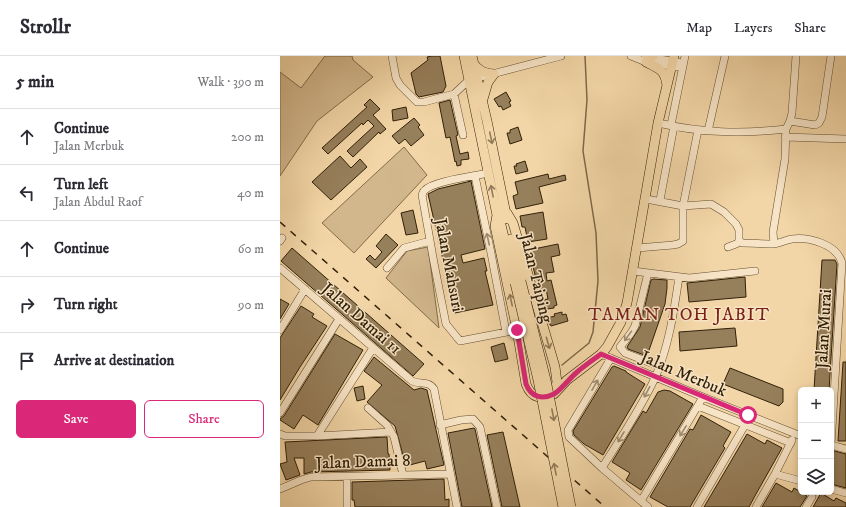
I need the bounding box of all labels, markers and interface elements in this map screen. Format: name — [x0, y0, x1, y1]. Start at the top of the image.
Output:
text: Strollr — [20, 16, 71, 39]
text: Map — [686, 19, 712, 37]
text: Layers — [734, 19, 772, 37]
text: Share — [794, 19, 826, 37]
text: 5 min — [16, 71, 54, 93]
text: Walk · 390 m — [197, 74, 264, 90]
text: Continue — [54, 119, 109, 138]
icon: ahead — [16, 126, 38, 148]
text: 200 m — [231, 129, 264, 145]
one-way arrow — [487, 131, 495, 144]
text: Jalan Merbuk — [54, 138, 124, 154]
text: Turn left — [54, 175, 108, 194]
icon: left — [16, 182, 38, 204]
text: 40 m — [237, 185, 264, 201]
one-way arrow — [487, 185, 495, 198]
text: Jalan Abdul Raof — [54, 194, 142, 210]
street label: Jalan Mahsuri — [429, 215, 469, 314]
street label: Jalan Taiping — [514, 229, 558, 326]
one-way arrow — [484, 233, 492, 246]
icon: ahead — [16, 238, 38, 260]
text: Continue — [54, 239, 109, 258]
text: 60 m — [238, 241, 264, 257]
street label: Jalan Damai 11 — [315, 277, 406, 360]
street label: Jalan Murai — [811, 289, 837, 372]
icon: right — [16, 294, 38, 316]
one-way arrow — [506, 294, 514, 307]
text: Turn right — [54, 295, 117, 314]
text: 90 m — [238, 297, 264, 313]
district label: TAMAN TOH JABIT — [588, 304, 770, 326]
route end — [508, 321, 526, 339]
one-way arrow — [624, 331, 632, 342]
one-way arrow — [545, 337, 552, 350]
street label: Jalan Merbuk — [635, 345, 731, 402]
icon: arrive — [16, 350, 38, 372]
text: Arrive at destination — [54, 351, 174, 370]
one-way arrow — [591, 379, 599, 391]
one-way arrow — [643, 386, 650, 398]
map controls — [798, 387, 834, 495]
button: + — [798, 387, 834, 423]
button: Save — [16, 400, 136, 438]
button: Share — [144, 400, 264, 438]
route start — [739, 406, 757, 424]
one-way arrow — [549, 408, 557, 421]
button: − — [798, 423, 834, 459]
one-way arrow — [679, 425, 687, 436]
one-way arrow — [616, 431, 624, 443]
street label: Jalan Damai 8 — [313, 449, 411, 475]
button: layers — [798, 459, 834, 495]
one-way arrow — [551, 463, 559, 476]

